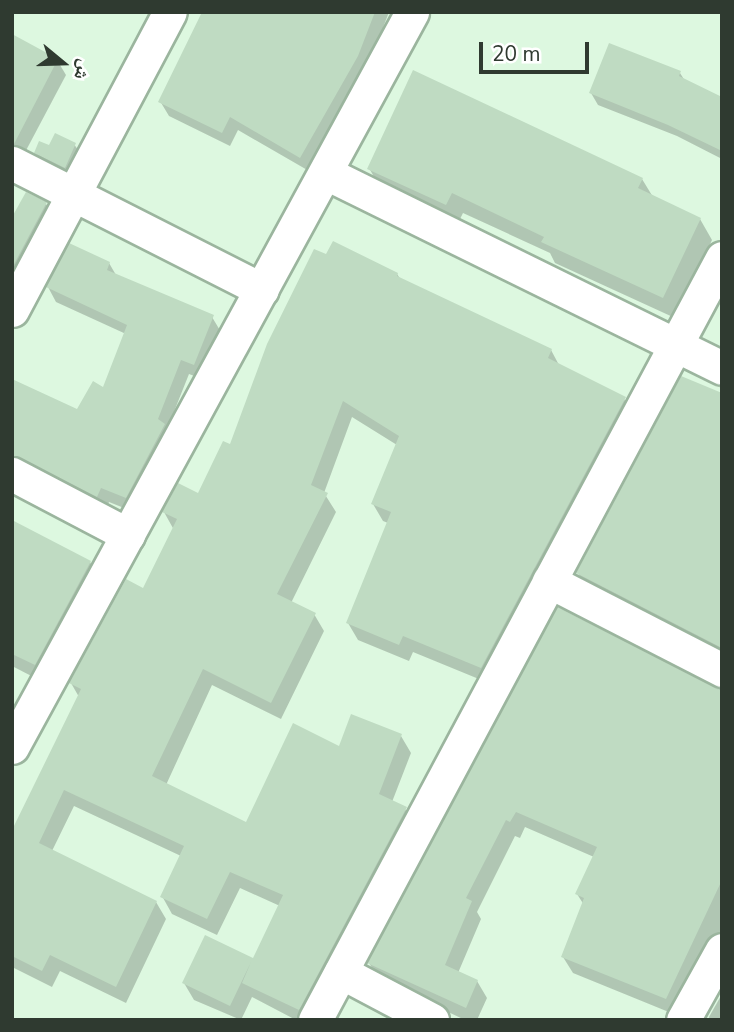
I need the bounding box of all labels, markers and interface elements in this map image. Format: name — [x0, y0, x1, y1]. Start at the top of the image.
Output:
north arrow — [28, 28, 98, 98]
scale bar — [482, 28, 592, 72]
text: 20 m — [492, 40, 541, 68]
text: ش — [67, 56, 98, 84]

